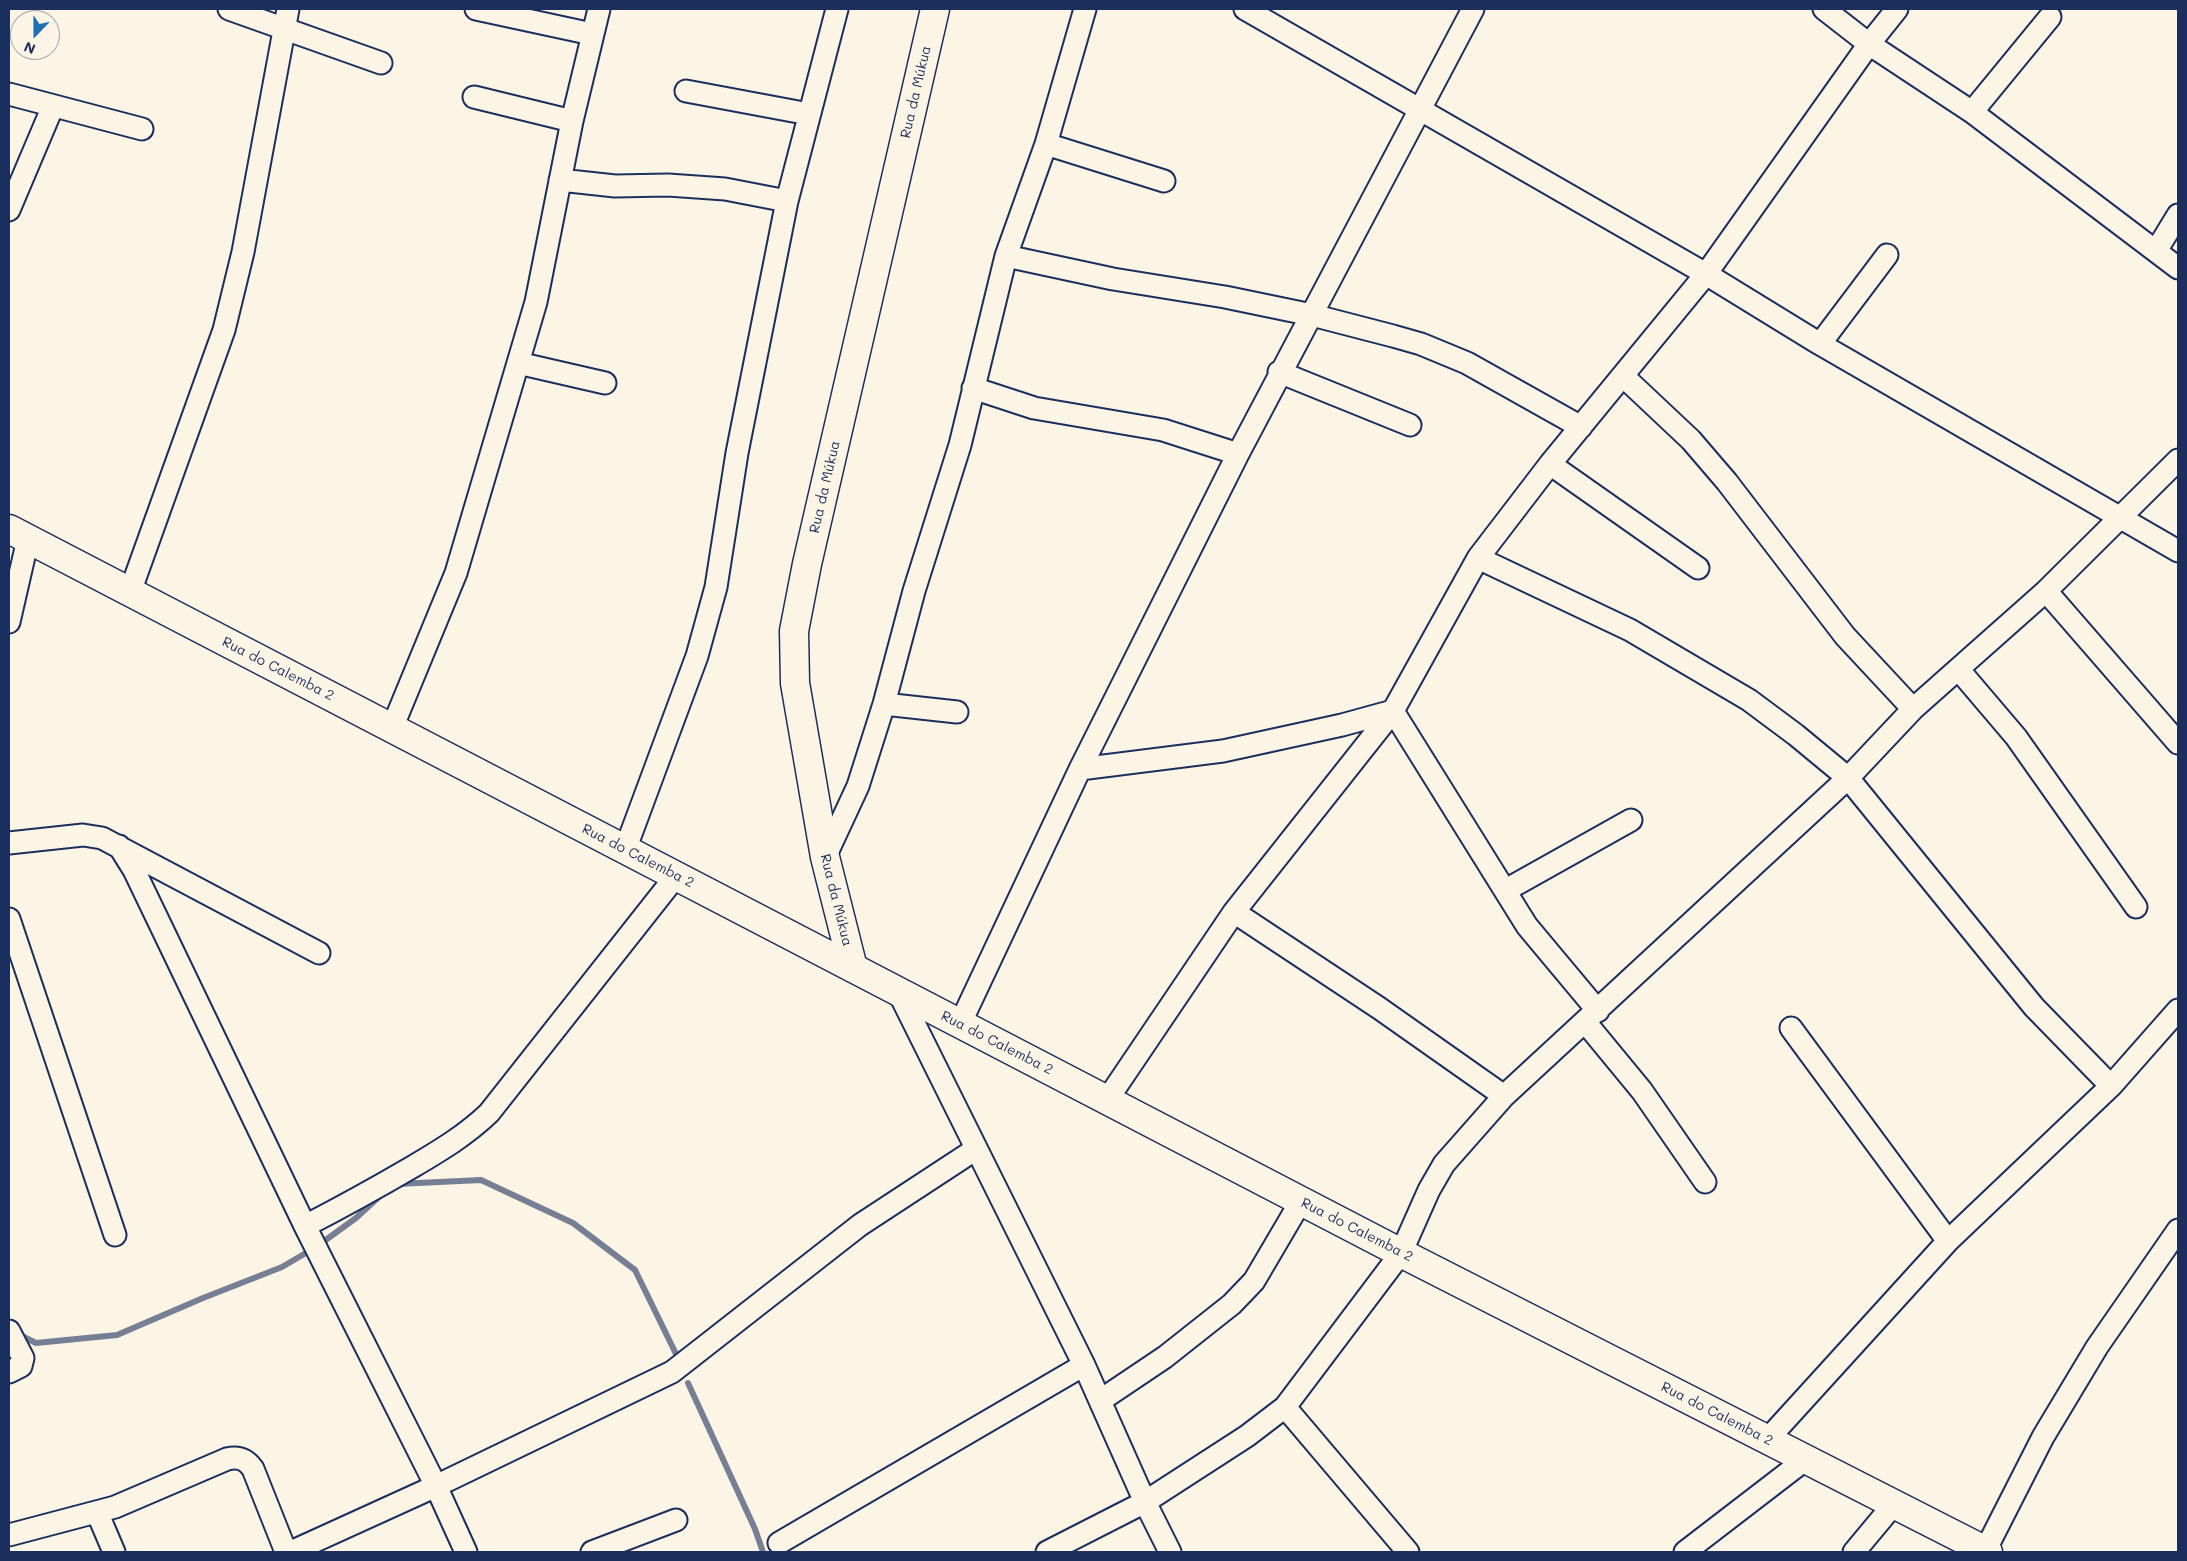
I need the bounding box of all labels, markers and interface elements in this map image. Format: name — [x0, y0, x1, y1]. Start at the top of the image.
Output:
north arrow — [10, 10, 60, 60]
text: N — [21, 38, 38, 59]
street label: Rua da Múkua — [897, 44, 935, 140]
street label: Rua da Múkua — [806, 439, 844, 535]
street label: Rua do Calemba 2 — [219, 633, 337, 705]
street label: Rua do Calemba 2 — [579, 820, 697, 892]
street label: Rua da Múkua — [816, 852, 856, 948]
street label: Rua do Calemba 2 — [938, 1007, 1056, 1079]
street label: Rua do Calemba 2 — [1298, 1194, 1416, 1266]
street label: Rua do Calemba 2 — [1658, 1378, 1776, 1450]

